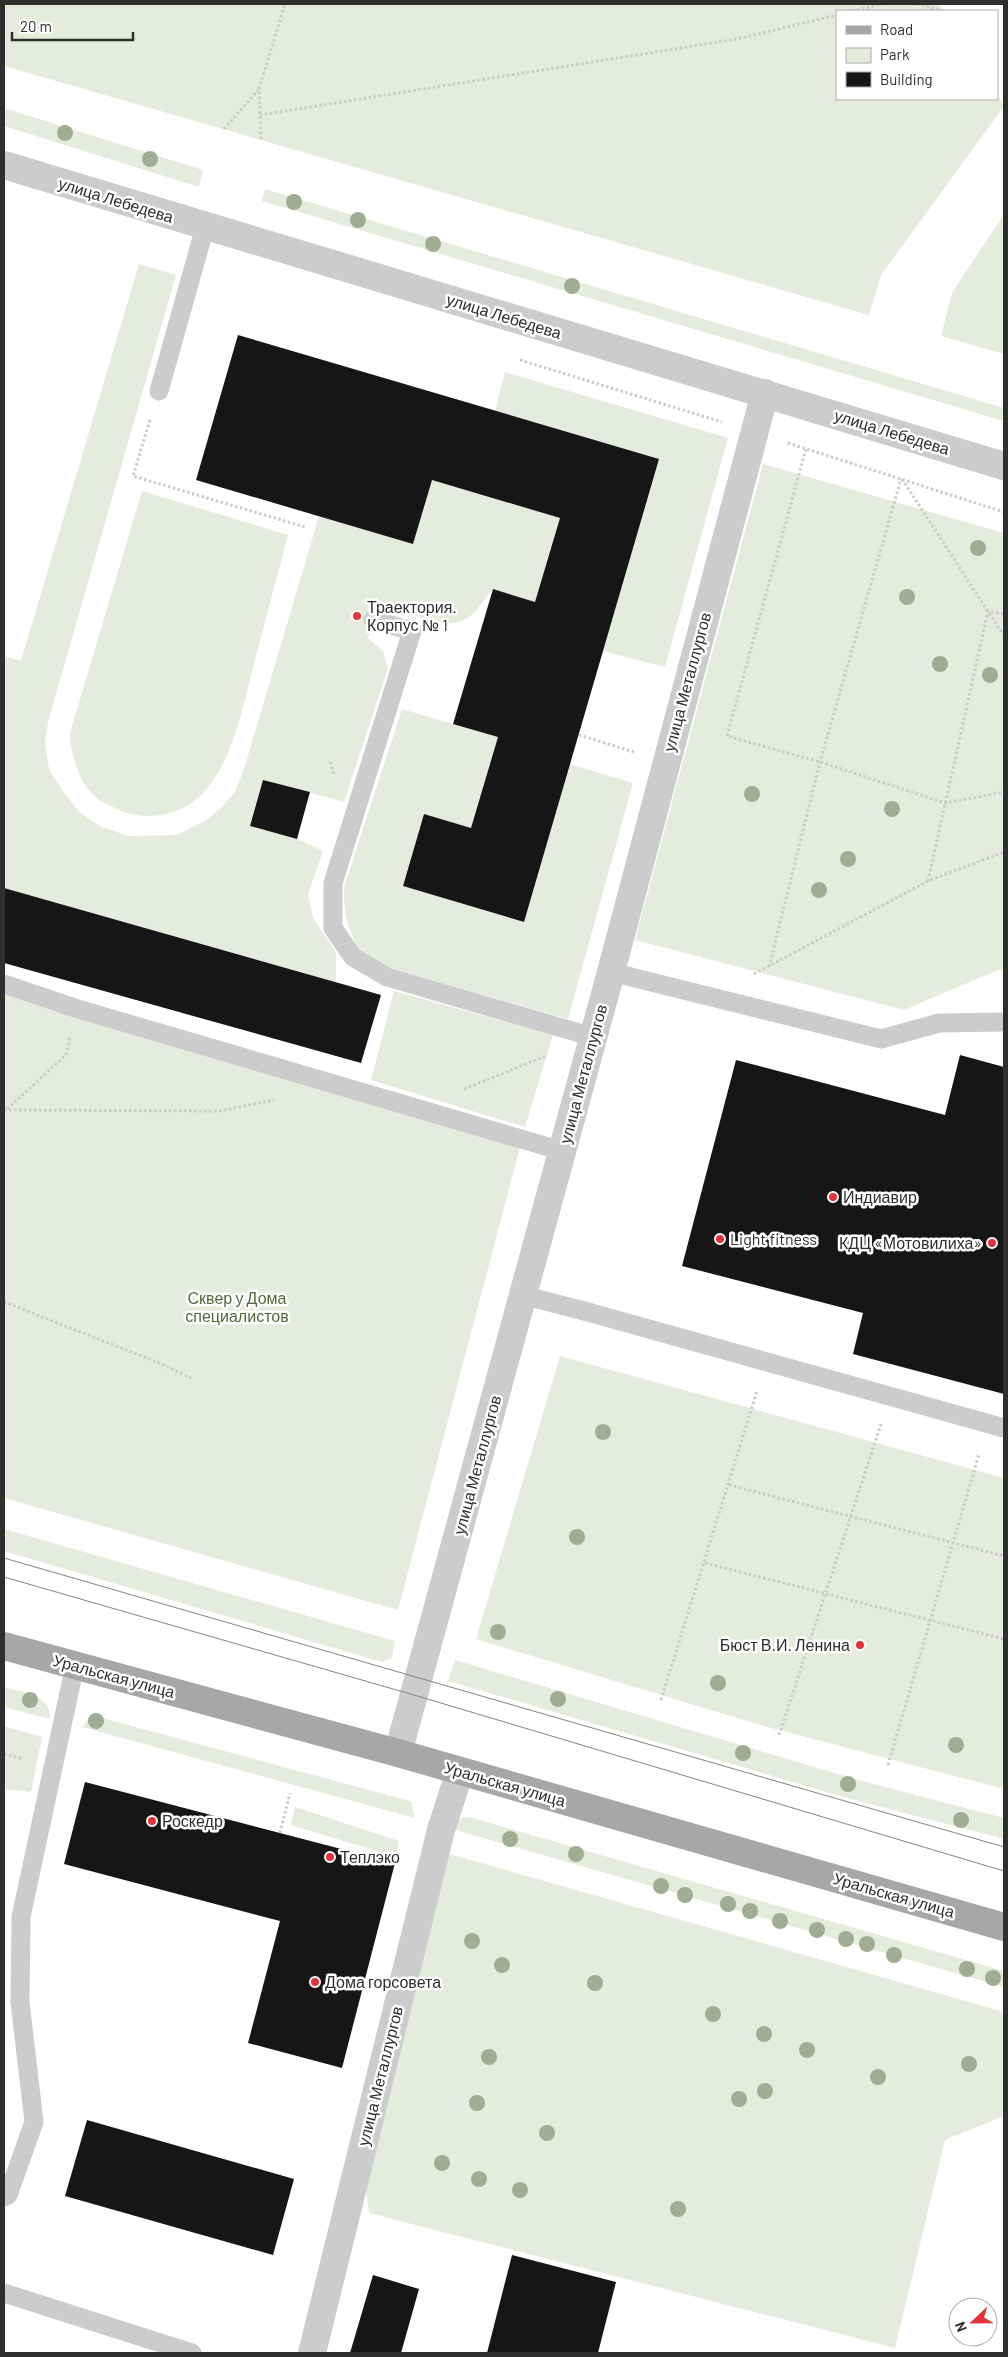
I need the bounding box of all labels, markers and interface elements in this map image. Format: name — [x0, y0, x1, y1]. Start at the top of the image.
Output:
scale bar — [12, 10, 134, 42]
legend — [836, 10, 998, 100]
text: 20 m — [20, 17, 52, 35]
text: Road — [880, 20, 913, 38]
text: Park — [880, 45, 910, 63]
text: Building — [880, 70, 933, 88]
street label: улица Лебедева — [56, 173, 176, 226]
street label: улица Лебедева — [444, 289, 564, 342]
street label: улица Лебедева — [832, 405, 952, 458]
place label: Траектория. Корпус № 1 — [367, 597, 457, 634]
marker: Траектория. Корпус № 1 — [351, 610, 363, 622]
street label: улица Металлургов — [659, 610, 714, 754]
street label: улица Металлургов — [555, 1002, 610, 1146]
place label: Индиавир — [843, 1187, 917, 1206]
marker: Индиавир — [827, 1191, 839, 1203]
place label: Light fitness — [730, 1229, 817, 1248]
marker: Light fitness — [714, 1233, 726, 1245]
place label: КДЦ «Мотовилиха» — [839, 1233, 982, 1252]
marker: КДЦ «Мотовилиха» — [986, 1237, 998, 1249]
park label: Сквер у Дома специалистов — [185, 1288, 289, 1325]
street label: улица Металлургов — [449, 1393, 504, 1537]
place label: Бюст В.И. Ленина — [720, 1635, 850, 1654]
marker: Бюст В.И. Ленина — [854, 1639, 866, 1651]
street label: Уральская улица — [51, 1650, 177, 1701]
street label: Уральская улица — [442, 1757, 568, 1810]
place label: Роскедр — [162, 1811, 223, 1830]
marker: Роскедр — [146, 1815, 158, 1827]
place label: Теплэко — [340, 1847, 400, 1866]
marker: Теплэко — [324, 1851, 336, 1863]
street label: Уральская улица — [831, 1868, 957, 1921]
place label: Дома горсовета — [325, 1972, 441, 1991]
marker: Дома горсовета — [309, 1976, 321, 1988]
street label: улица Металлургов — [353, 2004, 406, 2148]
north arrow — [948, 2297, 998, 2347]
text: N — [951, 2320, 970, 2335]

